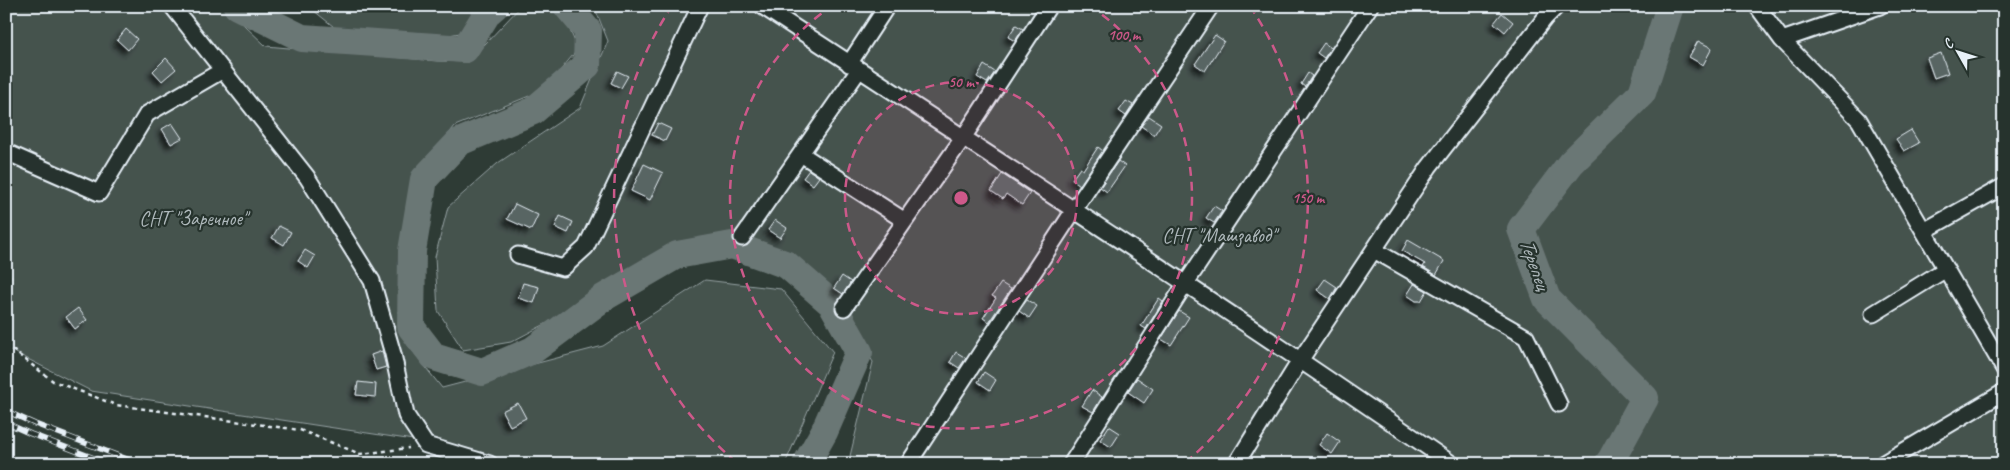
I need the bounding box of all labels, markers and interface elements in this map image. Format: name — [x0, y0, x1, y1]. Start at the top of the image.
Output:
text: 100 m — [1108, 26, 1142, 45]
north arrow — [1932, 28, 1982, 78]
text: С — [1940, 34, 1958, 52]
text: 50 m — [948, 73, 975, 92]
centre of rings — [952, 189, 970, 207]
text: 150 m — [1292, 189, 1326, 208]
park label: СНТ "Заречное" — [139, 206, 251, 231]
park label: СНТ "Машзавод" — [1162, 223, 1280, 248]
water label: Терепец — [1514, 235, 1557, 296]

